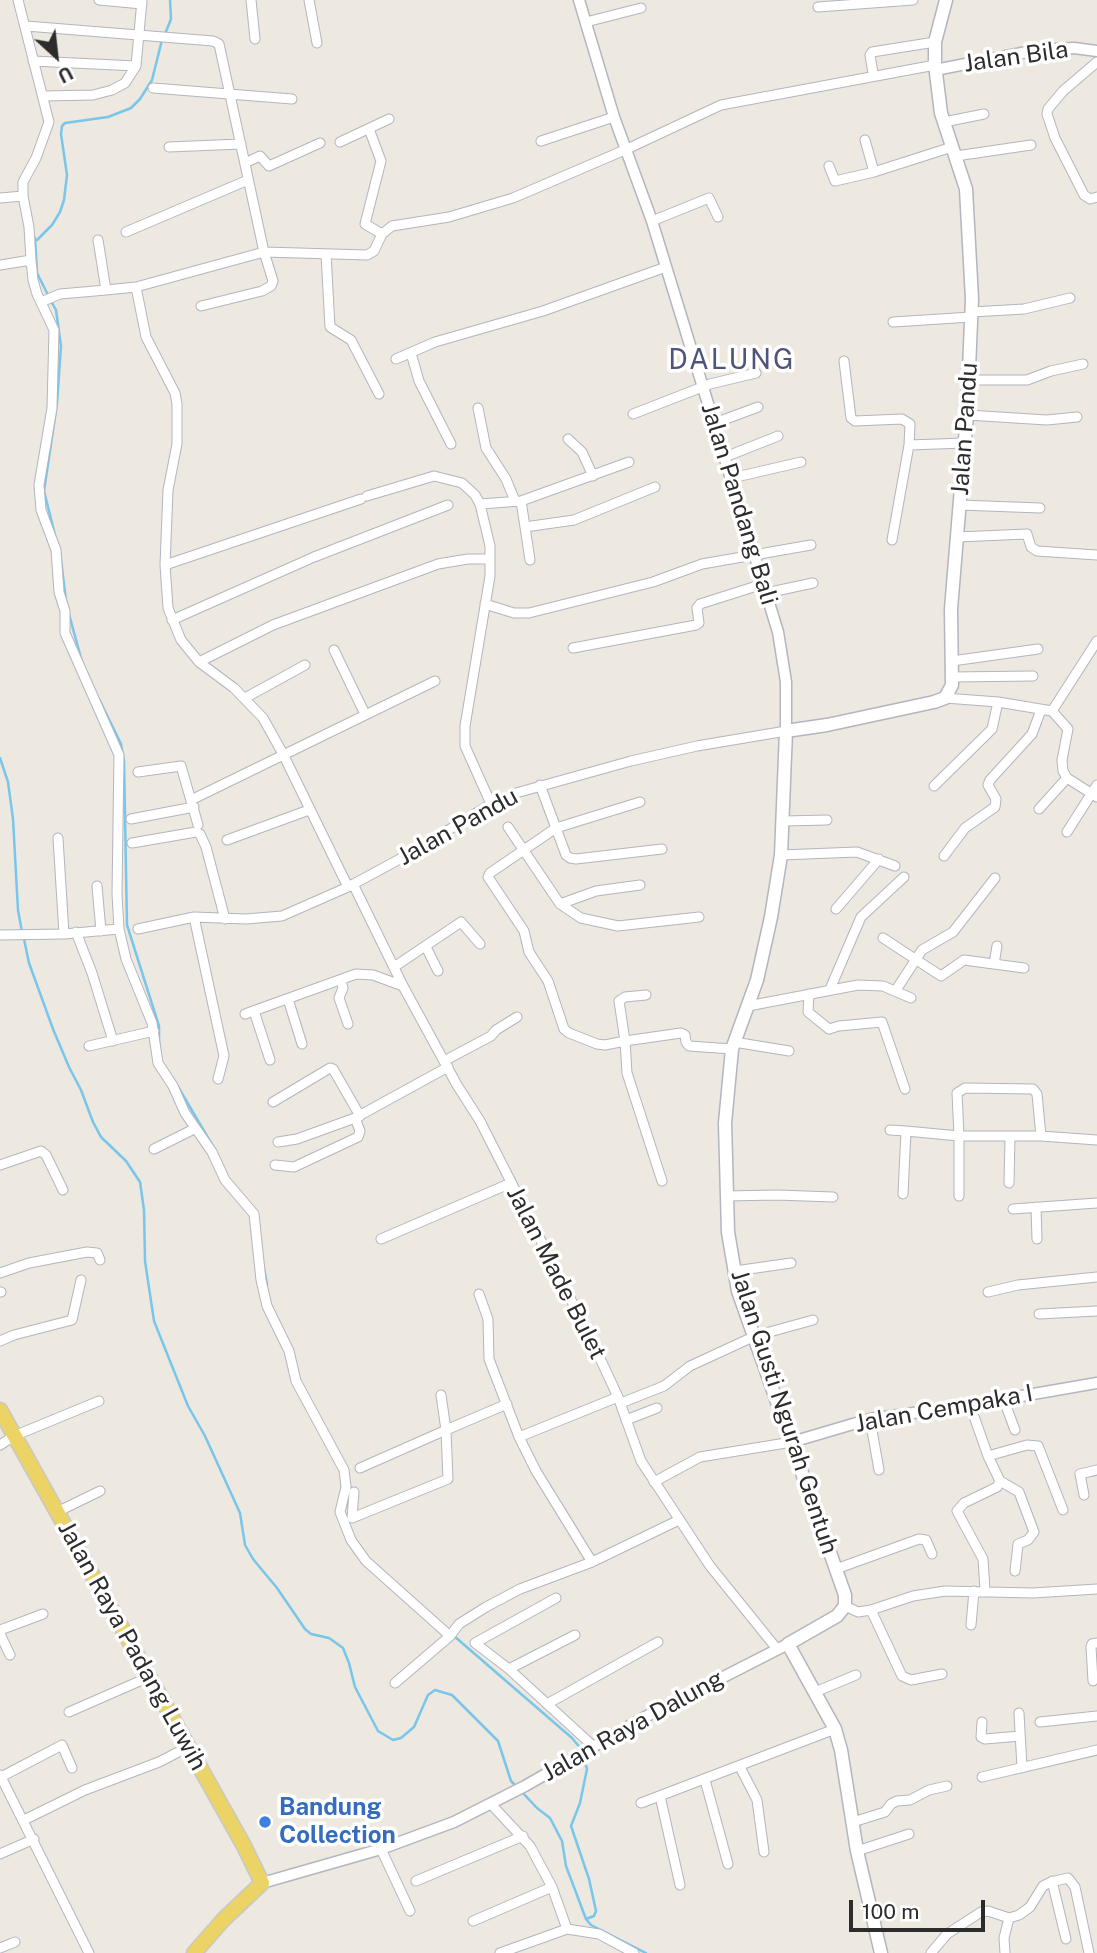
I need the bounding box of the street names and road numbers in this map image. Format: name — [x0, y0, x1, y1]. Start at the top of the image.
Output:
street label: Jalan Bila — [962, 35, 1070, 79]
street label: Jalan Pandu — [946, 362, 984, 496]
street label: Jalan Pandang Bali — [695, 400, 783, 608]
street label: Jalan Pandu — [393, 782, 523, 872]
street label: Jalan Made Bulet — [500, 1182, 612, 1364]
street label: Jalan Gusti Ngurah Gentuh — [724, 1266, 844, 1558]
street label: Jalan Cempaka I — [853, 1379, 1035, 1439]
street label: Jalan Raya Padang Luwih — [51, 1516, 213, 1776]
street label: Jalan Raya Dalung — [537, 1664, 729, 1788]

